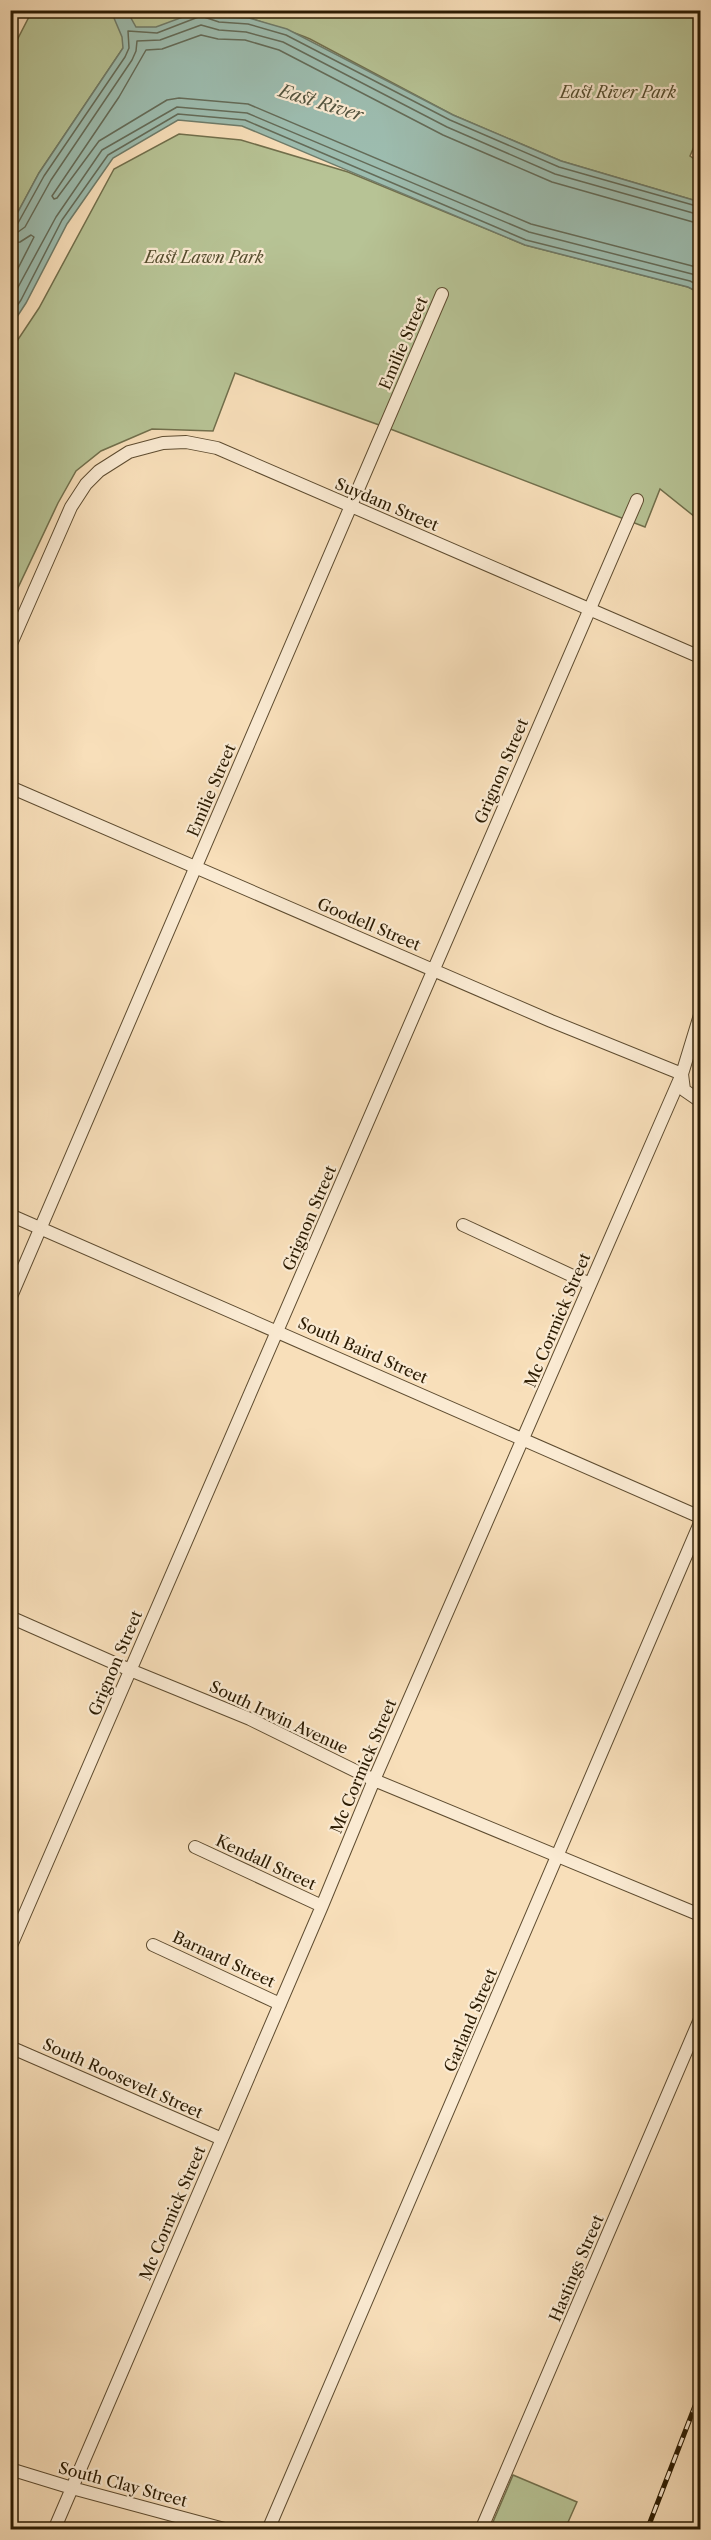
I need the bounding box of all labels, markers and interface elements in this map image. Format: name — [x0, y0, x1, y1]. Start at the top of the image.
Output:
water label: East River — [274, 79, 367, 127]
park label: East River Park — [558, 82, 677, 102]
park label: East Lawn Park — [142, 247, 264, 267]
street label: Emilie Street — [374, 293, 432, 392]
street label: Suydam Street — [332, 473, 442, 535]
street label: Grignon Street — [470, 715, 532, 827]
street label: Emilie Street — [182, 740, 240, 839]
street label: Goodell Street — [314, 893, 424, 955]
street label: Grignon Street — [278, 1162, 340, 1274]
street label: Mc Cormick Street — [520, 1249, 594, 1390]
street label: South Baird Street — [295, 1312, 431, 1388]
street label: Grignon Street — [84, 1607, 146, 1719]
street label: South Irwin Avenue — [207, 1676, 351, 1758]
street label: Mc Cormick Street — [326, 1695, 400, 1836]
street label: Kendall Street — [213, 1830, 320, 1894]
street label: Barnard Street — [170, 1927, 279, 1992]
street label: Garland Street — [439, 1965, 501, 2075]
street label: South Roosevelt Street — [40, 2034, 206, 2122]
street label: Mc Cormick Street — [135, 2142, 209, 2283]
street label: Hastings Street — [544, 2211, 608, 2325]
street label: South Clay Street — [57, 2457, 190, 2511]

